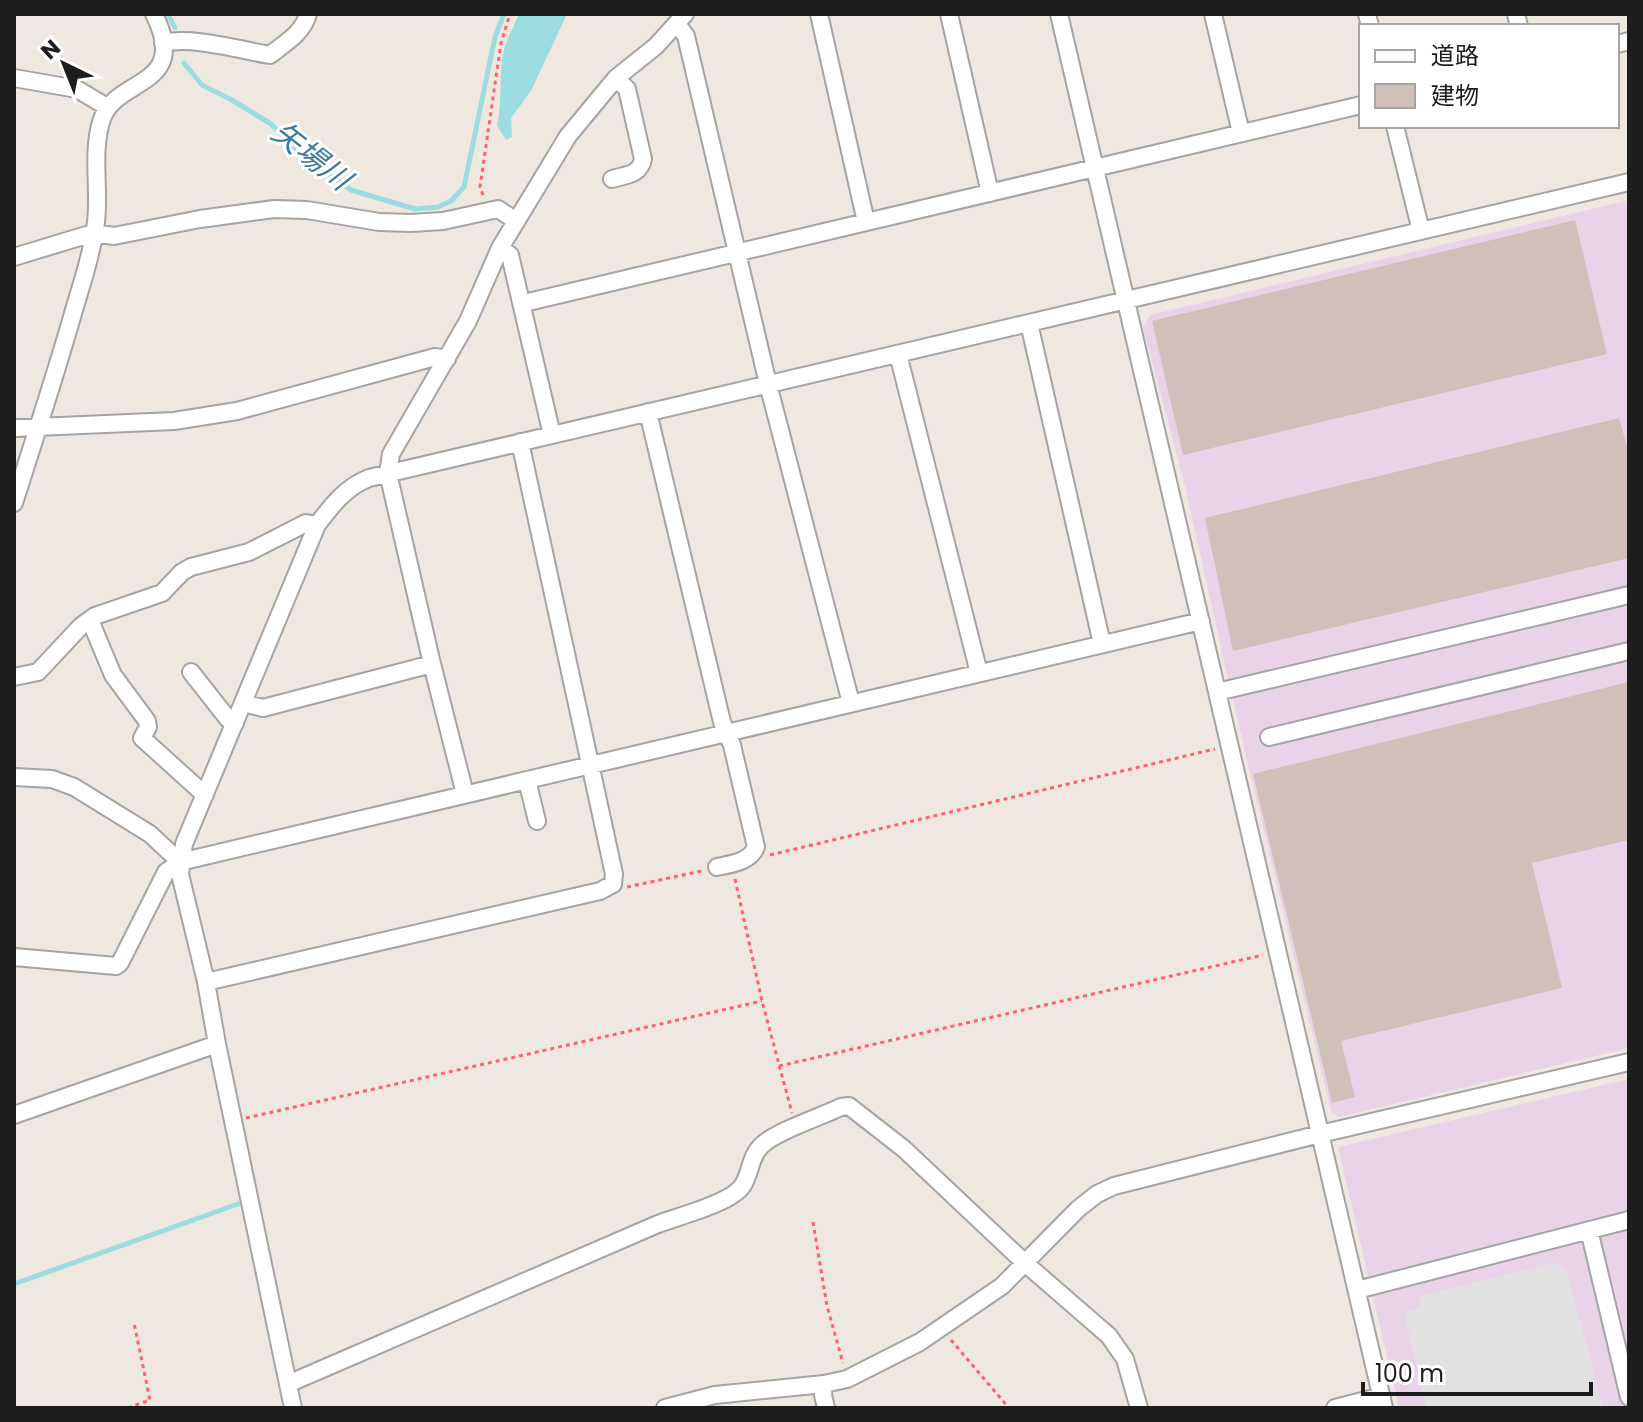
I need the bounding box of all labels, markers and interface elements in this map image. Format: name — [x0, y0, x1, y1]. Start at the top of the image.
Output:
north arrow — [24, 24, 104, 104]
legend — [1359, 24, 1619, 128]
text: N — [34, 33, 67, 67]
text: 道路 — [1431, 39, 1479, 72]
text: 建物 — [1431, 79, 1479, 112]
water label: 矢場川 — [263, 111, 362, 202]
scale bar — [1363, 1346, 1591, 1396]
text: 100 m — [1375, 1357, 1444, 1390]

